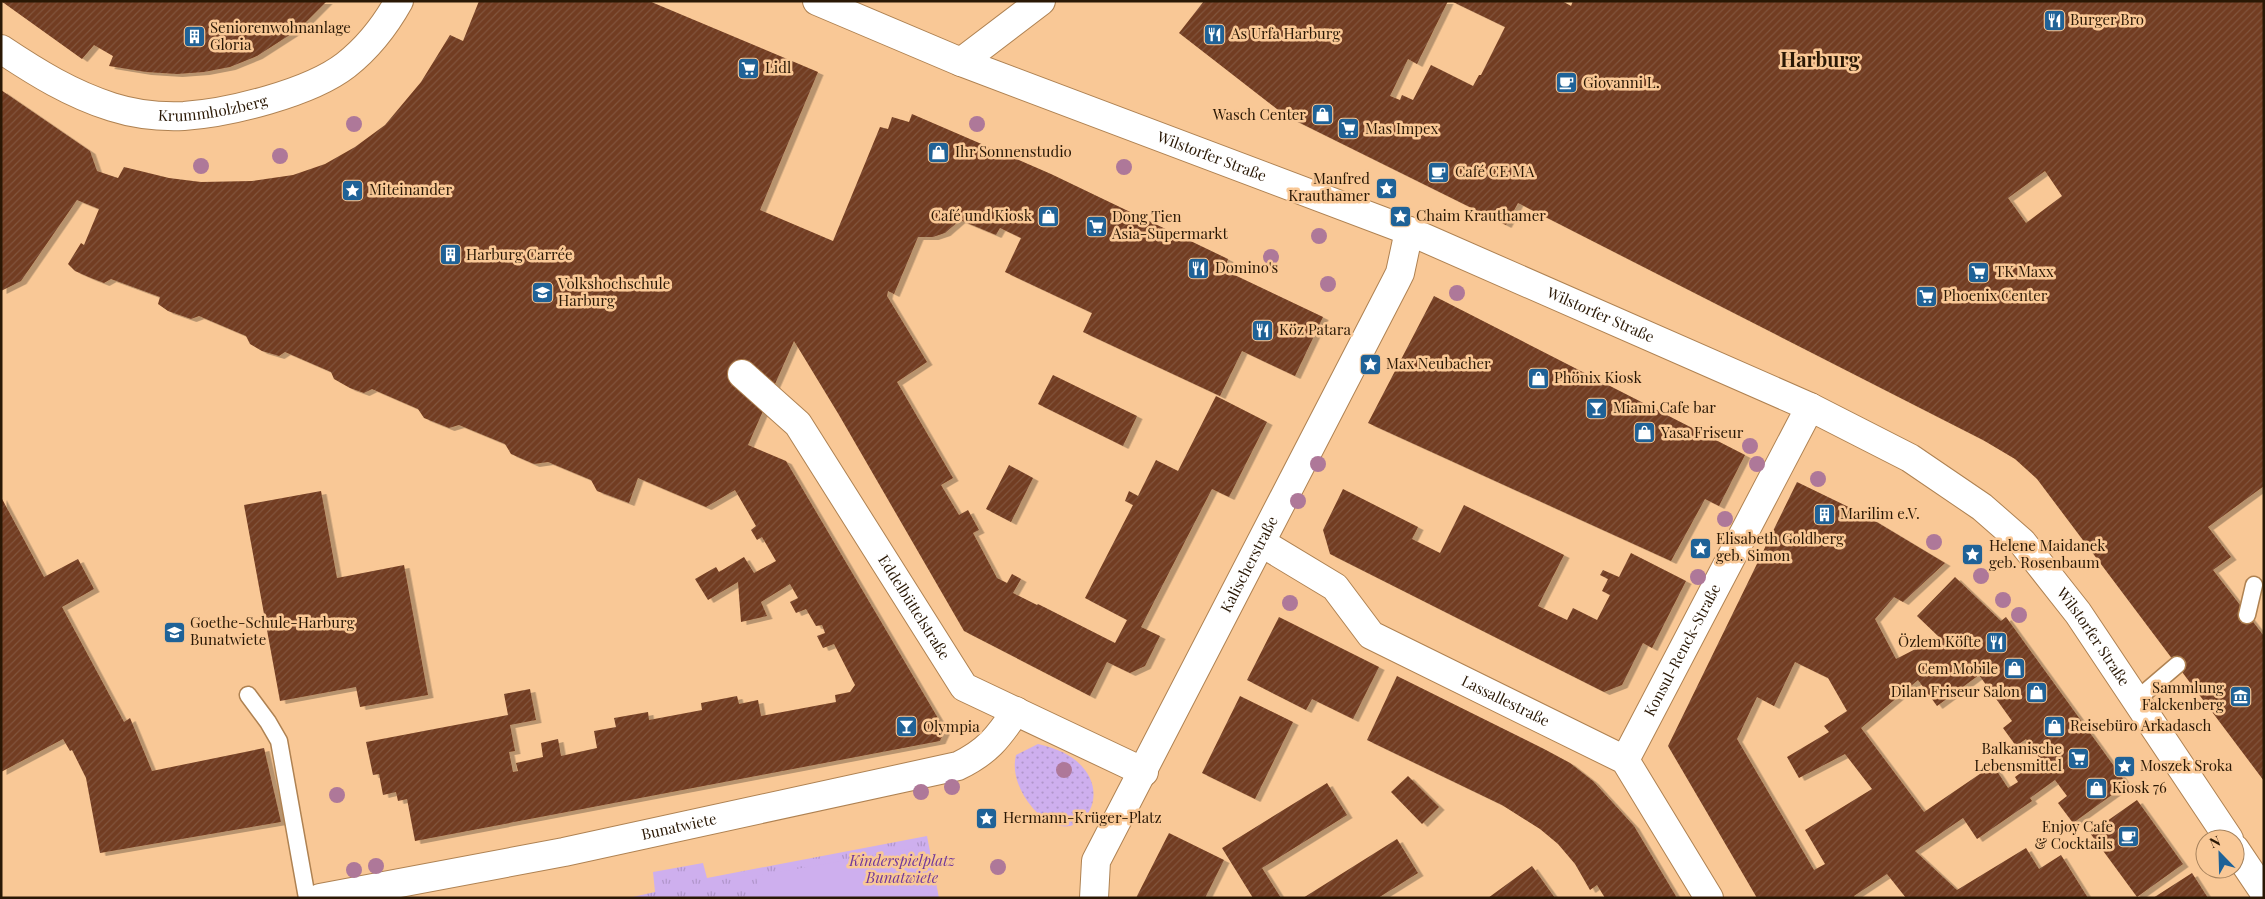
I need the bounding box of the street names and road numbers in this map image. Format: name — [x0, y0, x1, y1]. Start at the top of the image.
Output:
street label: Krummholzberg — [158, 90, 270, 125]
street label: Wilstorfer Straße — [1154, 126, 1270, 185]
street label: Wilstorfer Straße — [1543, 281, 1658, 346]
street label: Kalischerstraße — [1215, 512, 1282, 615]
street label: Eddelbüttelstraße — [874, 551, 955, 663]
street label: Konsul-Renck-Straße — [1639, 580, 1725, 719]
street label: Wilstorfer Straße — [2052, 582, 2135, 689]
street label: Lassallestraße — [1458, 670, 1553, 730]
street label: Bunatwiete — [639, 808, 718, 844]

